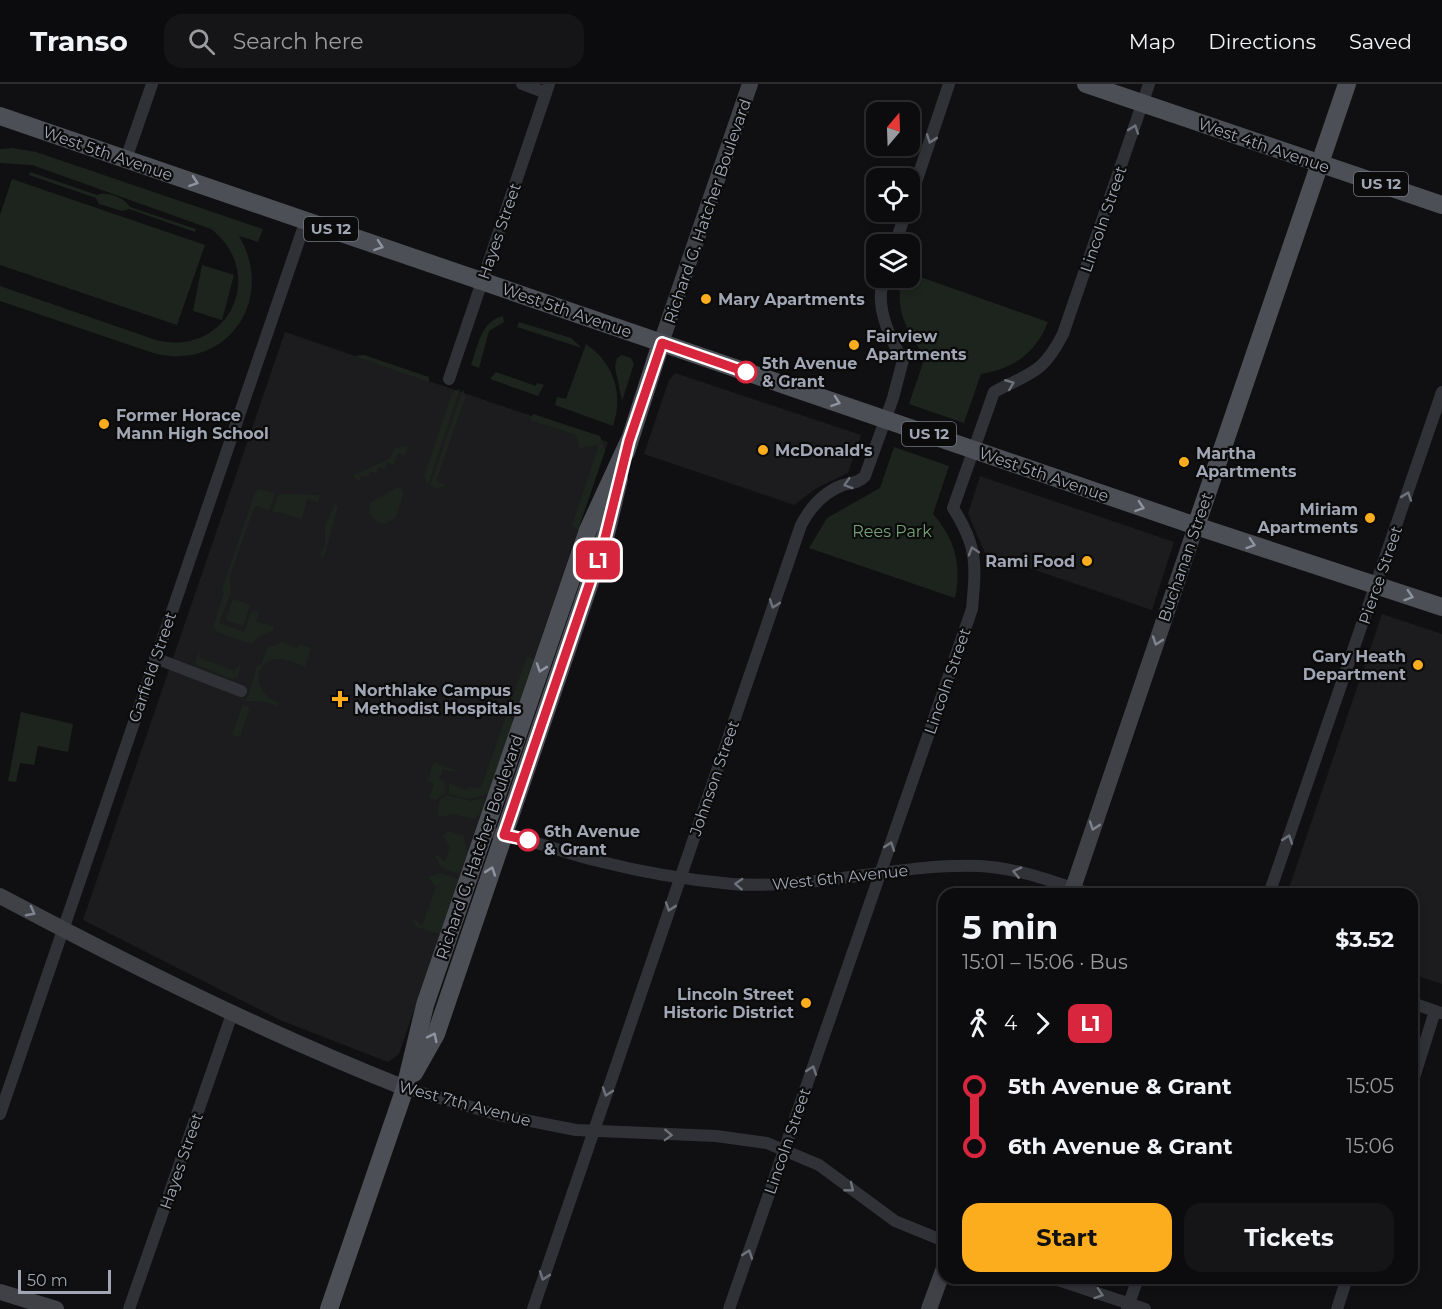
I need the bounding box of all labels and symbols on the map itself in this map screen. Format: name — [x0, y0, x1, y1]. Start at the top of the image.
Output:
street label: Richard G. Hatcher Boulevard — [660, 96, 755, 326]
north arrow — [866, 102, 920, 156]
street label: West 4th Avenue — [1196, 114, 1332, 177]
street label: West 5th Avenue — [40, 122, 175, 185]
one-way arrow — [1127, 124, 1139, 135]
one-way arrow — [925, 133, 938, 144]
street label: Lincoln Street — [1076, 163, 1131, 275]
road number: US 12 — [1354, 172, 1408, 196]
one-way arrow — [188, 175, 199, 188]
street label: Hayes Street — [474, 180, 525, 282]
road number: US 12 — [304, 217, 358, 241]
one-way arrow — [373, 238, 384, 251]
street label: West 5th Avenue — [499, 279, 634, 342]
place label: Mary Apartments — [718, 290, 865, 309]
marker: Mary Apartments — [699, 292, 713, 306]
place label: Fairview Apartments — [865, 327, 967, 364]
marker: Fairview Apartments — [847, 338, 861, 352]
place label: 5th Avenue & Grant — [762, 354, 857, 391]
marker: 5th Avenue & Grant — [735, 361, 757, 383]
one-way arrow — [1004, 379, 1015, 391]
one-way arrow — [830, 395, 841, 408]
place label: Former Horace Mann High School — [116, 406, 269, 443]
marker: Former Horace Mann High School — [97, 417, 111, 431]
road number: US 12 — [902, 422, 956, 446]
place label: McDonald's — [775, 441, 873, 460]
marker: McDonald's — [756, 443, 770, 457]
street label: West 5th Avenue — [976, 443, 1111, 506]
place label: Martha Apartments — [1195, 444, 1297, 481]
marker: Martha Apartments — [1177, 455, 1191, 469]
one-way arrow — [843, 477, 854, 489]
street label: Buchanan Street — [1154, 489, 1217, 624]
one-way arrow — [1399, 491, 1412, 501]
one-way arrow — [1134, 499, 1145, 512]
place label: Miriam Apartments — [1256, 500, 1358, 537]
marker: Miriam Apartments — [1363, 511, 1377, 525]
park label: Rees Park — [852, 522, 932, 541]
street label: Pierce Street — [1355, 523, 1406, 627]
one-way arrow — [1246, 537, 1256, 549]
line badge: L1 — [571, 540, 625, 580]
one-way arrow — [968, 546, 980, 557]
place label: Rami Food — [985, 552, 1075, 571]
marker: Rami Food — [1080, 554, 1094, 568]
one-way arrow — [1403, 589, 1414, 602]
one-way arrow — [769, 598, 781, 609]
street label: Garfield Street — [125, 609, 180, 725]
street label: Lincoln Street — [920, 625, 975, 737]
one-way arrow — [1151, 635, 1164, 646]
place label: Gary Heath Department — [1303, 647, 1406, 684]
marker: Gary Heath Department — [1411, 658, 1425, 672]
one-way arrow — [535, 662, 548, 673]
place label: Northlake Campus Methodist Hospitals — [354, 681, 522, 718]
marker: Northlake Campus Methodist Hospitals — [331, 690, 349, 708]
street label: Johnson Street — [685, 717, 743, 839]
street label: Richard G. Hatcher Boulevard — [432, 732, 527, 962]
one-way arrow — [1089, 820, 1101, 831]
place label: 6th Avenue & Grant — [544, 822, 640, 859]
marker: 6th Avenue & Grant — [517, 829, 539, 851]
one-way arrow — [1281, 834, 1294, 845]
one-way arrow — [882, 841, 895, 852]
street label: West 6th Avenue — [771, 861, 909, 894]
one-way arrow — [484, 866, 497, 877]
one-way arrow — [1012, 866, 1022, 879]
one-way arrow — [735, 878, 744, 891]
one-way arrow — [664, 901, 677, 912]
one-way arrow — [25, 905, 35, 916]
place label: Lincoln Street Historic District — [663, 985, 794, 1022]
marker: Lincoln Street Historic District — [799, 996, 813, 1010]
one-way arrow — [426, 1032, 438, 1043]
one-way arrow — [805, 1065, 818, 1075]
street label: West 7th Avenue — [397, 1077, 533, 1130]
street label: Lincoln Street — [760, 1085, 815, 1197]
one-way arrow — [601, 1086, 614, 1097]
street label: Hayes Street — [156, 1110, 207, 1212]
one-way arrow — [664, 1129, 673, 1141]
one-way arrow — [844, 1180, 855, 1191]
one-way arrow — [741, 1249, 754, 1260]
scale bar — [18, 1267, 111, 1294]
one-way arrow — [538, 1270, 551, 1281]
one-way arrow — [1093, 1286, 1103, 1299]

